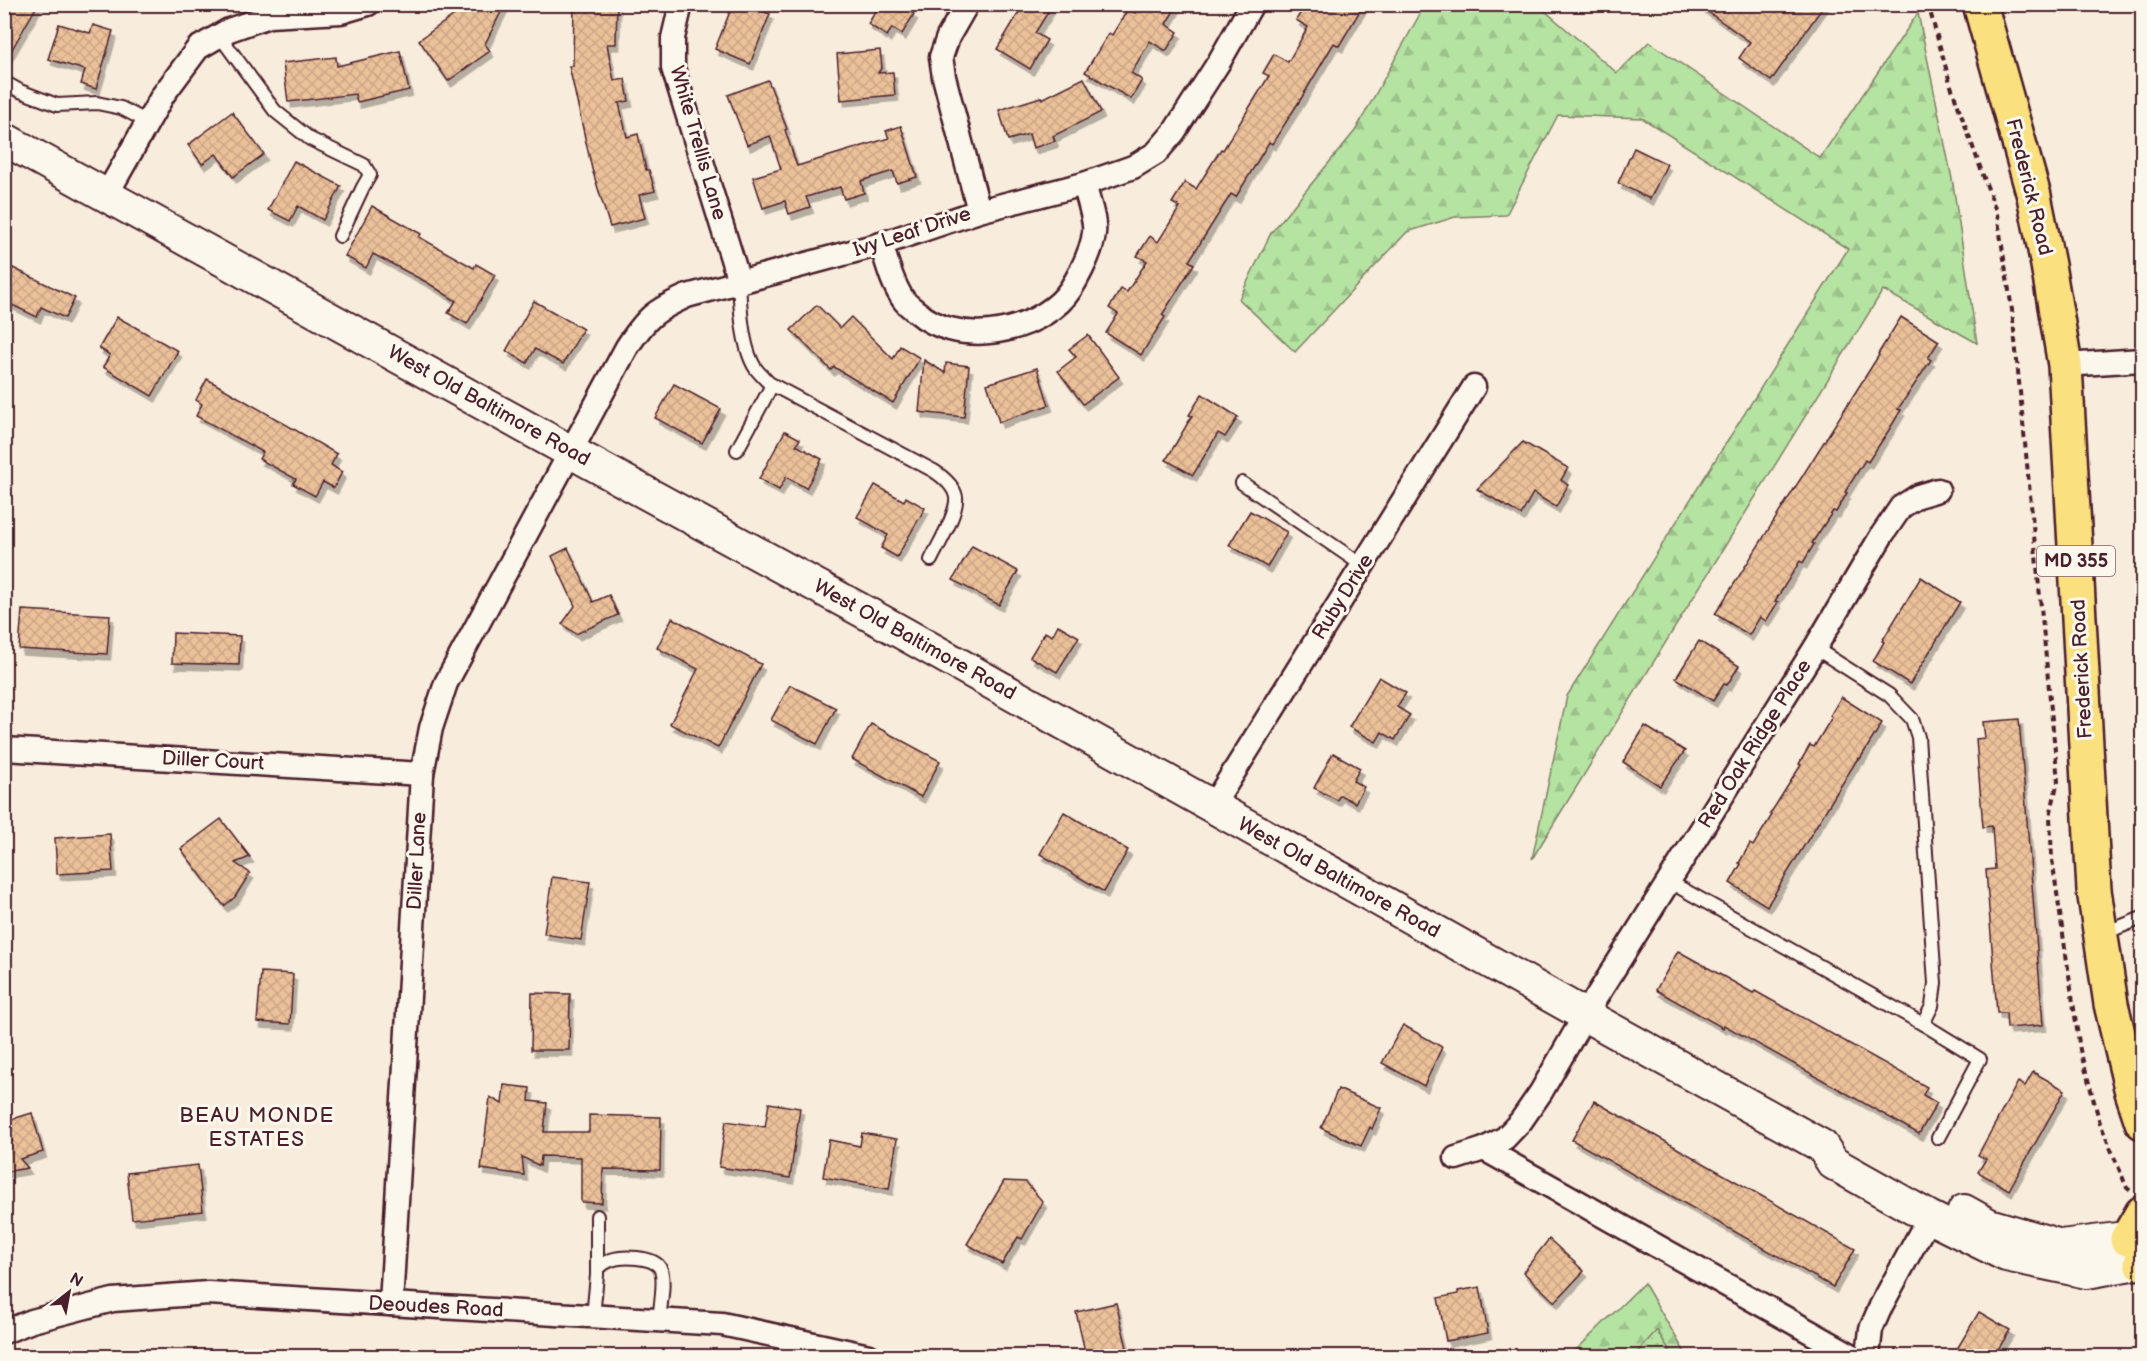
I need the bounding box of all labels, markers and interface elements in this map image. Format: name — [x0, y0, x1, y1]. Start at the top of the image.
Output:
street label: White Trellis Lane — [664, 63, 732, 223]
street label: Frederick Road — [2000, 116, 2058, 258]
street label: Ivy Leaf Drive — [850, 202, 974, 262]
street label: West Old Baltimore Road — [384, 340, 594, 472]
road number: MD 355 — [2037, 546, 2115, 576]
street label: Ruby Drive — [1307, 550, 1379, 644]
street label: West Old Baltimore Road — [810, 574, 1020, 706]
street label: Frederick Road — [2066, 598, 2098, 740]
street label: Red Oak Ridge Place — [1693, 655, 1817, 833]
street label: Diller Court — [161, 746, 265, 776]
street label: Diller Lane — [402, 811, 432, 911]
street label: West Old Baltimore Road — [1234, 812, 1444, 944]
district label: BEAU MONDE ESTATES — [179, 1103, 335, 1152]
north arrow — [39, 1262, 99, 1322]
text: N — [66, 1269, 86, 1292]
street label: Deoudes Road — [368, 1291, 504, 1323]

